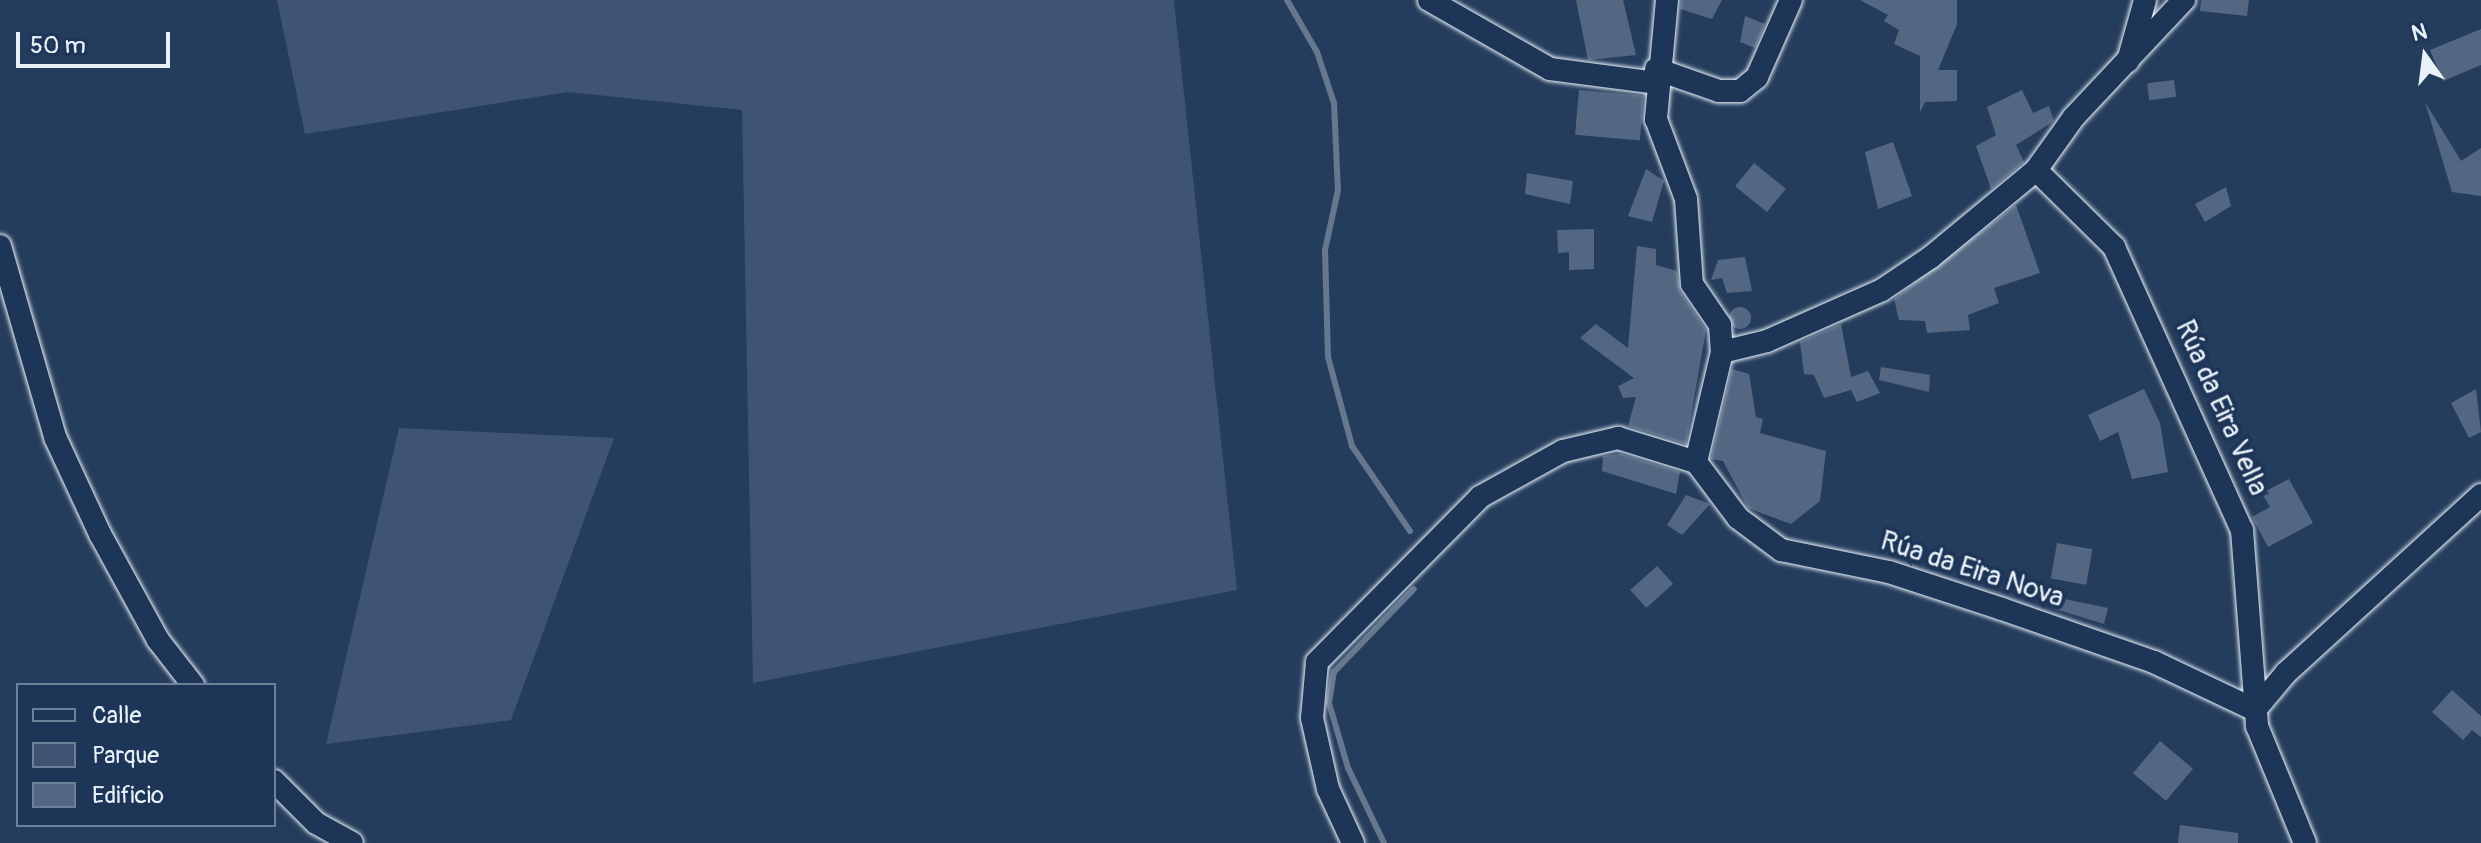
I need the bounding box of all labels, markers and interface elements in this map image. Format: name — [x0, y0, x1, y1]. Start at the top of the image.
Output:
scale bar — [20, 16, 174, 66]
north arrow — [2385, 16, 2465, 96]
text: N — [2409, 17, 2430, 48]
text: 50 m — [30, 31, 86, 60]
street label: Rúa da Eira Vella — [2167, 315, 2275, 501]
street label: Rúa da Eira Nova — [1876, 525, 2068, 615]
legend — [16, 683, 276, 827]
text: Calle — [92, 701, 141, 730]
text: Parque — [92, 741, 159, 770]
text: Edificio — [92, 781, 164, 810]

